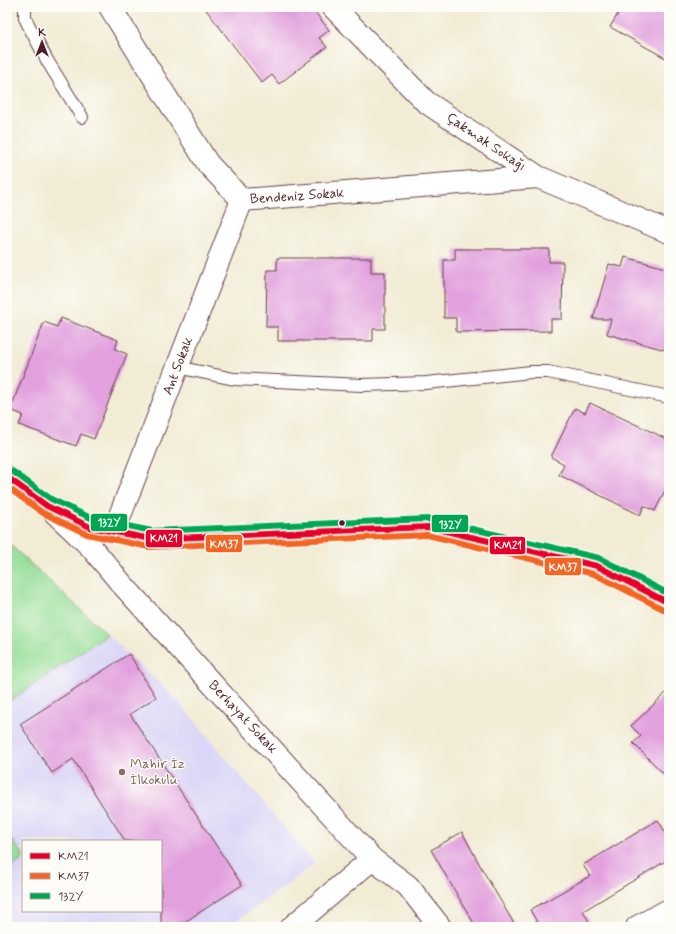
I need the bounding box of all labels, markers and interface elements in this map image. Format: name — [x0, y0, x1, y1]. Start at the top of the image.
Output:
north arrow — [22, 22, 62, 62]
text: K — [38, 26, 46, 40]
street label: Çakmak Sokağı — [443, 109, 529, 175]
street label: Bendeniz Sokak — [249, 184, 345, 208]
street label: Ant Sokak — [159, 334, 197, 398]
line badge: 132Y — [90, 513, 128, 532]
line badge: 132Y — [431, 514, 469, 533]
text: 132Y — [97, 516, 122, 530]
unlabelled marker — [337, 518, 347, 528]
text: 132Y — [438, 518, 463, 532]
line badge: KM21 — [145, 529, 183, 548]
text: KM21 — [150, 532, 178, 546]
line badge: KM37 — [205, 534, 243, 553]
line badge: KM21 — [489, 536, 526, 555]
text: KM37 — [210, 538, 239, 552]
text: KM21 — [494, 539, 522, 553]
line badge: KM37 — [544, 557, 582, 576]
text: KM37 — [549, 561, 578, 575]
street label: Berhayat Sokak — [204, 677, 282, 758]
place label: Mahir İz İlkokulu — [130, 755, 185, 789]
marker: Mahir İz İlkokulu — [117, 767, 127, 777]
legend — [22, 840, 162, 912]
text: KM21 — [58, 849, 89, 865]
text: KM37 — [58, 869, 89, 885]
text: 132Y — [58, 889, 84, 905]

